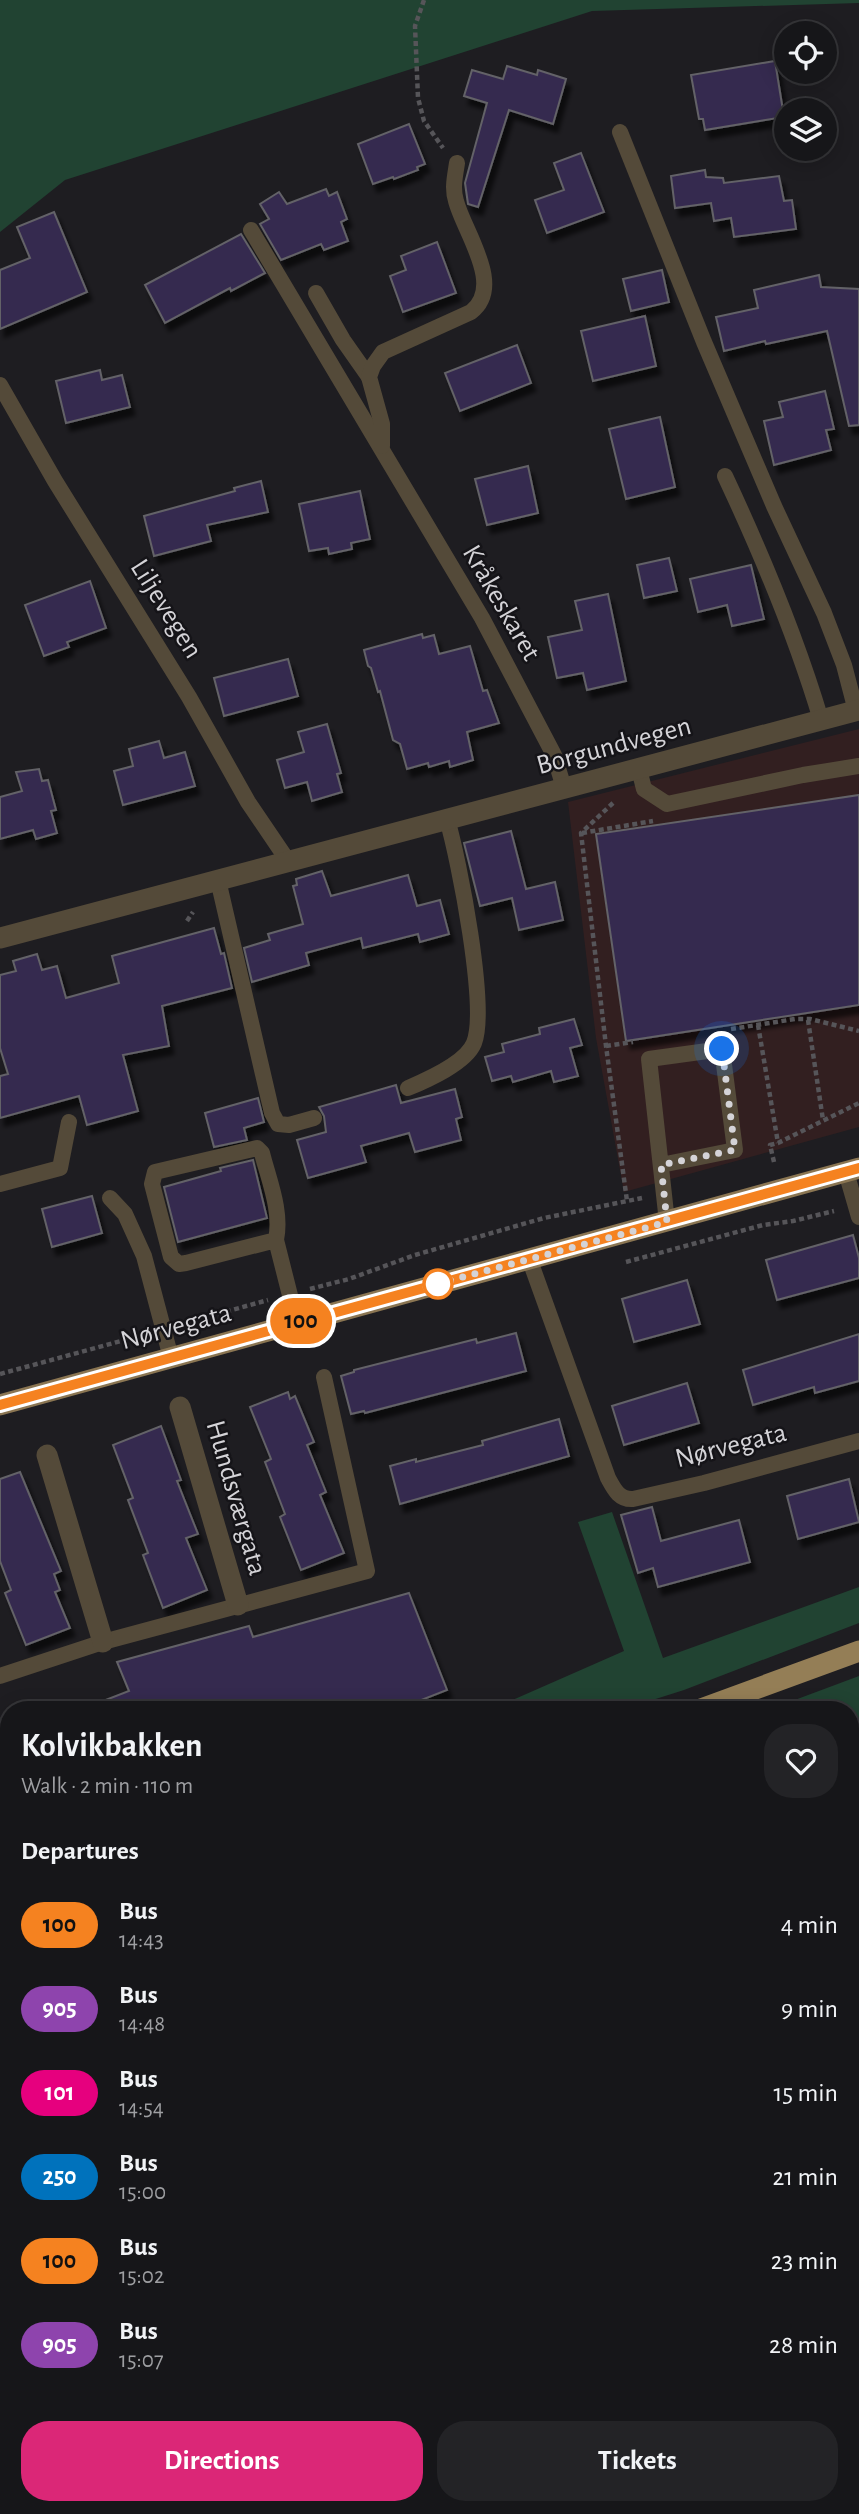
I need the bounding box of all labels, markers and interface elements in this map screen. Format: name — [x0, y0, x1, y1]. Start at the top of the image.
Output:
map controls — [774, 21, 837, 161]
button: locate — [774, 21, 837, 84]
button: layers — [774, 98, 837, 161]
street label: Kråkeskaret — [457, 541, 545, 666]
street label: Liljevegen — [125, 555, 207, 663]
street label: Borgundvegen — [534, 712, 694, 780]
your location — [704, 1031, 739, 1066]
unlabelled marker — [423, 1269, 453, 1299]
line badge: 100 — [261, 1298, 341, 1344]
street label: Nørvegata — [118, 1299, 235, 1355]
text: 100 — [284, 1309, 318, 1333]
street label: Hundsværgata — [201, 1417, 271, 1579]
street label: Nørvegata — [673, 1419, 790, 1473]
button: heart — [764, 1724, 838, 1798]
text: Kolvikbakken — [21, 1730, 202, 1763]
text: Walk · 2 min · 110 m — [21, 1775, 193, 1798]
text: Departures — [21, 1838, 139, 1864]
text: Bus — [119, 1898, 158, 1924]
text: 4 min — [781, 1912, 838, 1938]
text: 100 — [43, 1913, 76, 1937]
text: 14:43 — [119, 1929, 164, 1952]
text: Bus — [119, 1982, 158, 2008]
text: 9 min — [781, 1996, 838, 2022]
text: 905 — [42, 1997, 77, 2021]
text: 14:48 — [119, 2013, 165, 2036]
text: Bus — [119, 2066, 158, 2092]
text: 15 min — [773, 2080, 838, 2106]
text: 101 — [45, 2081, 74, 2105]
text: 14:54 — [119, 2097, 164, 2120]
text: Bus — [119, 2150, 158, 2176]
text: 21 min — [772, 2164, 838, 2190]
text: 250 — [42, 2165, 77, 2189]
text: 15:00 — [119, 2181, 166, 2204]
text: Bus — [119, 2234, 158, 2260]
text: 23 min — [771, 2248, 838, 2274]
text: 100 — [43, 2249, 76, 2273]
text: 15:02 — [119, 2265, 164, 2288]
text: Bus — [119, 2318, 158, 2344]
text: 28 min — [769, 2332, 838, 2358]
text: 905 — [42, 2333, 77, 2357]
text: 15:07 — [119, 2349, 164, 2372]
button: Directions — [21, 2421, 423, 2501]
button: Tickets — [437, 2421, 838, 2501]

